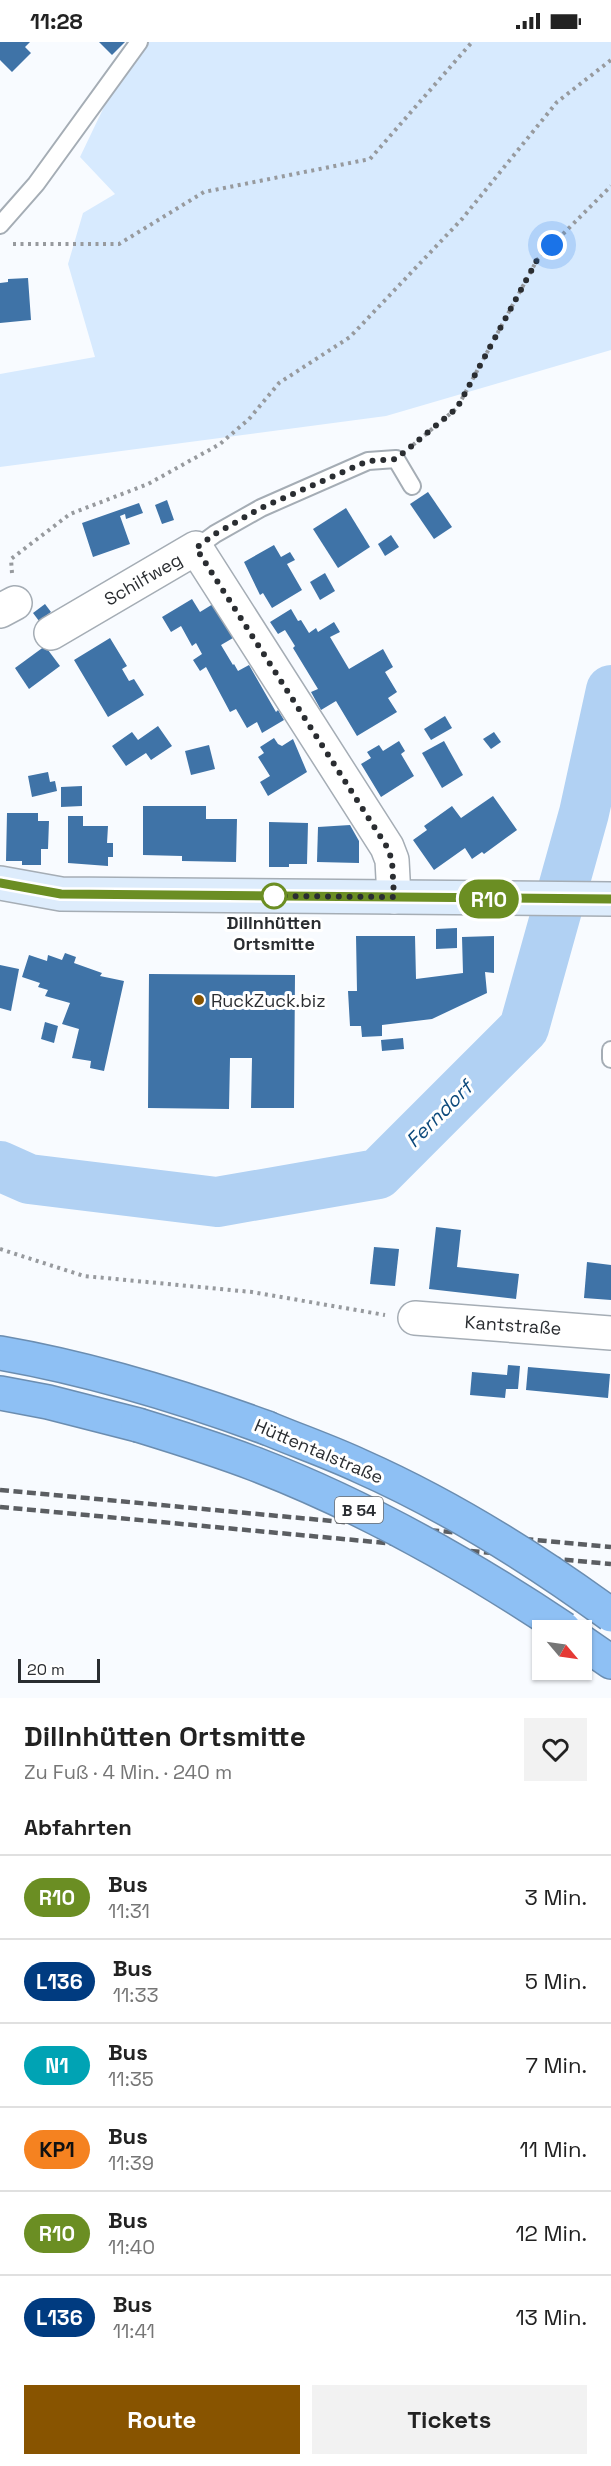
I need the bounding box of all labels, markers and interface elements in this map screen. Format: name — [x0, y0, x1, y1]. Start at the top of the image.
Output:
text: 11:28 — [30, 7, 83, 35]
your location — [537, 230, 567, 260]
street label: Schilfweg — [100, 548, 186, 610]
line badge: R10 — [454, 880, 524, 918]
marker: Dillnhütten Ortsmitte — [261, 883, 287, 909]
text: R10 — [471, 886, 507, 913]
place label: Dillnhütten Ortsmitte — [226, 911, 322, 955]
place label: RuckZuck.biz — [211, 989, 326, 1012]
marker: RuckZuck.biz — [192, 993, 206, 1007]
water label: Ferndorf — [400, 1073, 480, 1153]
street label: Kantstraße — [464, 1310, 562, 1340]
street label: Hüttentalstraße — [251, 1414, 387, 1488]
road number: B 54 — [335, 1497, 383, 1523]
north arrow — [532, 1620, 592, 1680]
map controls — [532, 1620, 592, 1680]
scale bar — [18, 1656, 100, 1684]
text: 20 m — [27, 1659, 65, 1680]
text: Dillnhütten Ortsmitte — [24, 1718, 306, 1754]
button: heart — [524, 1718, 587, 1781]
text: Zu Fuß · 4 Min. · 240 m — [24, 1759, 232, 1785]
text: Abfahrten — [24, 1813, 132, 1841]
text: Bus — [108, 1870, 148, 1898]
text: 3 Min. — [525, 1883, 587, 1911]
text: R10 — [39, 1884, 75, 1911]
text: 11:31 — [108, 1898, 150, 1924]
text: Bus — [113, 1954, 152, 1982]
text: 5 Min. — [525, 1967, 587, 1995]
text: L136 — [36, 1968, 83, 1995]
text: 11:33 — [113, 1982, 159, 2008]
text: Bus — [108, 2038, 148, 2066]
text: 7 Min. — [525, 2051, 587, 2079]
text: N1 — [45, 2052, 69, 2079]
text: 11:35 — [108, 2066, 154, 2092]
text: Bus — [108, 2122, 148, 2150]
text: 11 Min. — [519, 2135, 587, 2163]
text: KP1 — [39, 2136, 75, 2163]
text: 11:39 — [108, 2150, 154, 2176]
text: Bus — [108, 2206, 148, 2234]
text: 12 Min. — [515, 2219, 587, 2247]
text: R10 — [39, 2220, 75, 2247]
text: 11:40 — [108, 2234, 155, 2260]
text: Bus — [113, 2290, 152, 2318]
text: 13 Min. — [515, 2303, 587, 2331]
text: L136 — [36, 2304, 83, 2331]
text: 11:41 — [113, 2318, 155, 2344]
button: Route — [24, 2385, 300, 2454]
button: Tickets — [312, 2385, 587, 2454]

